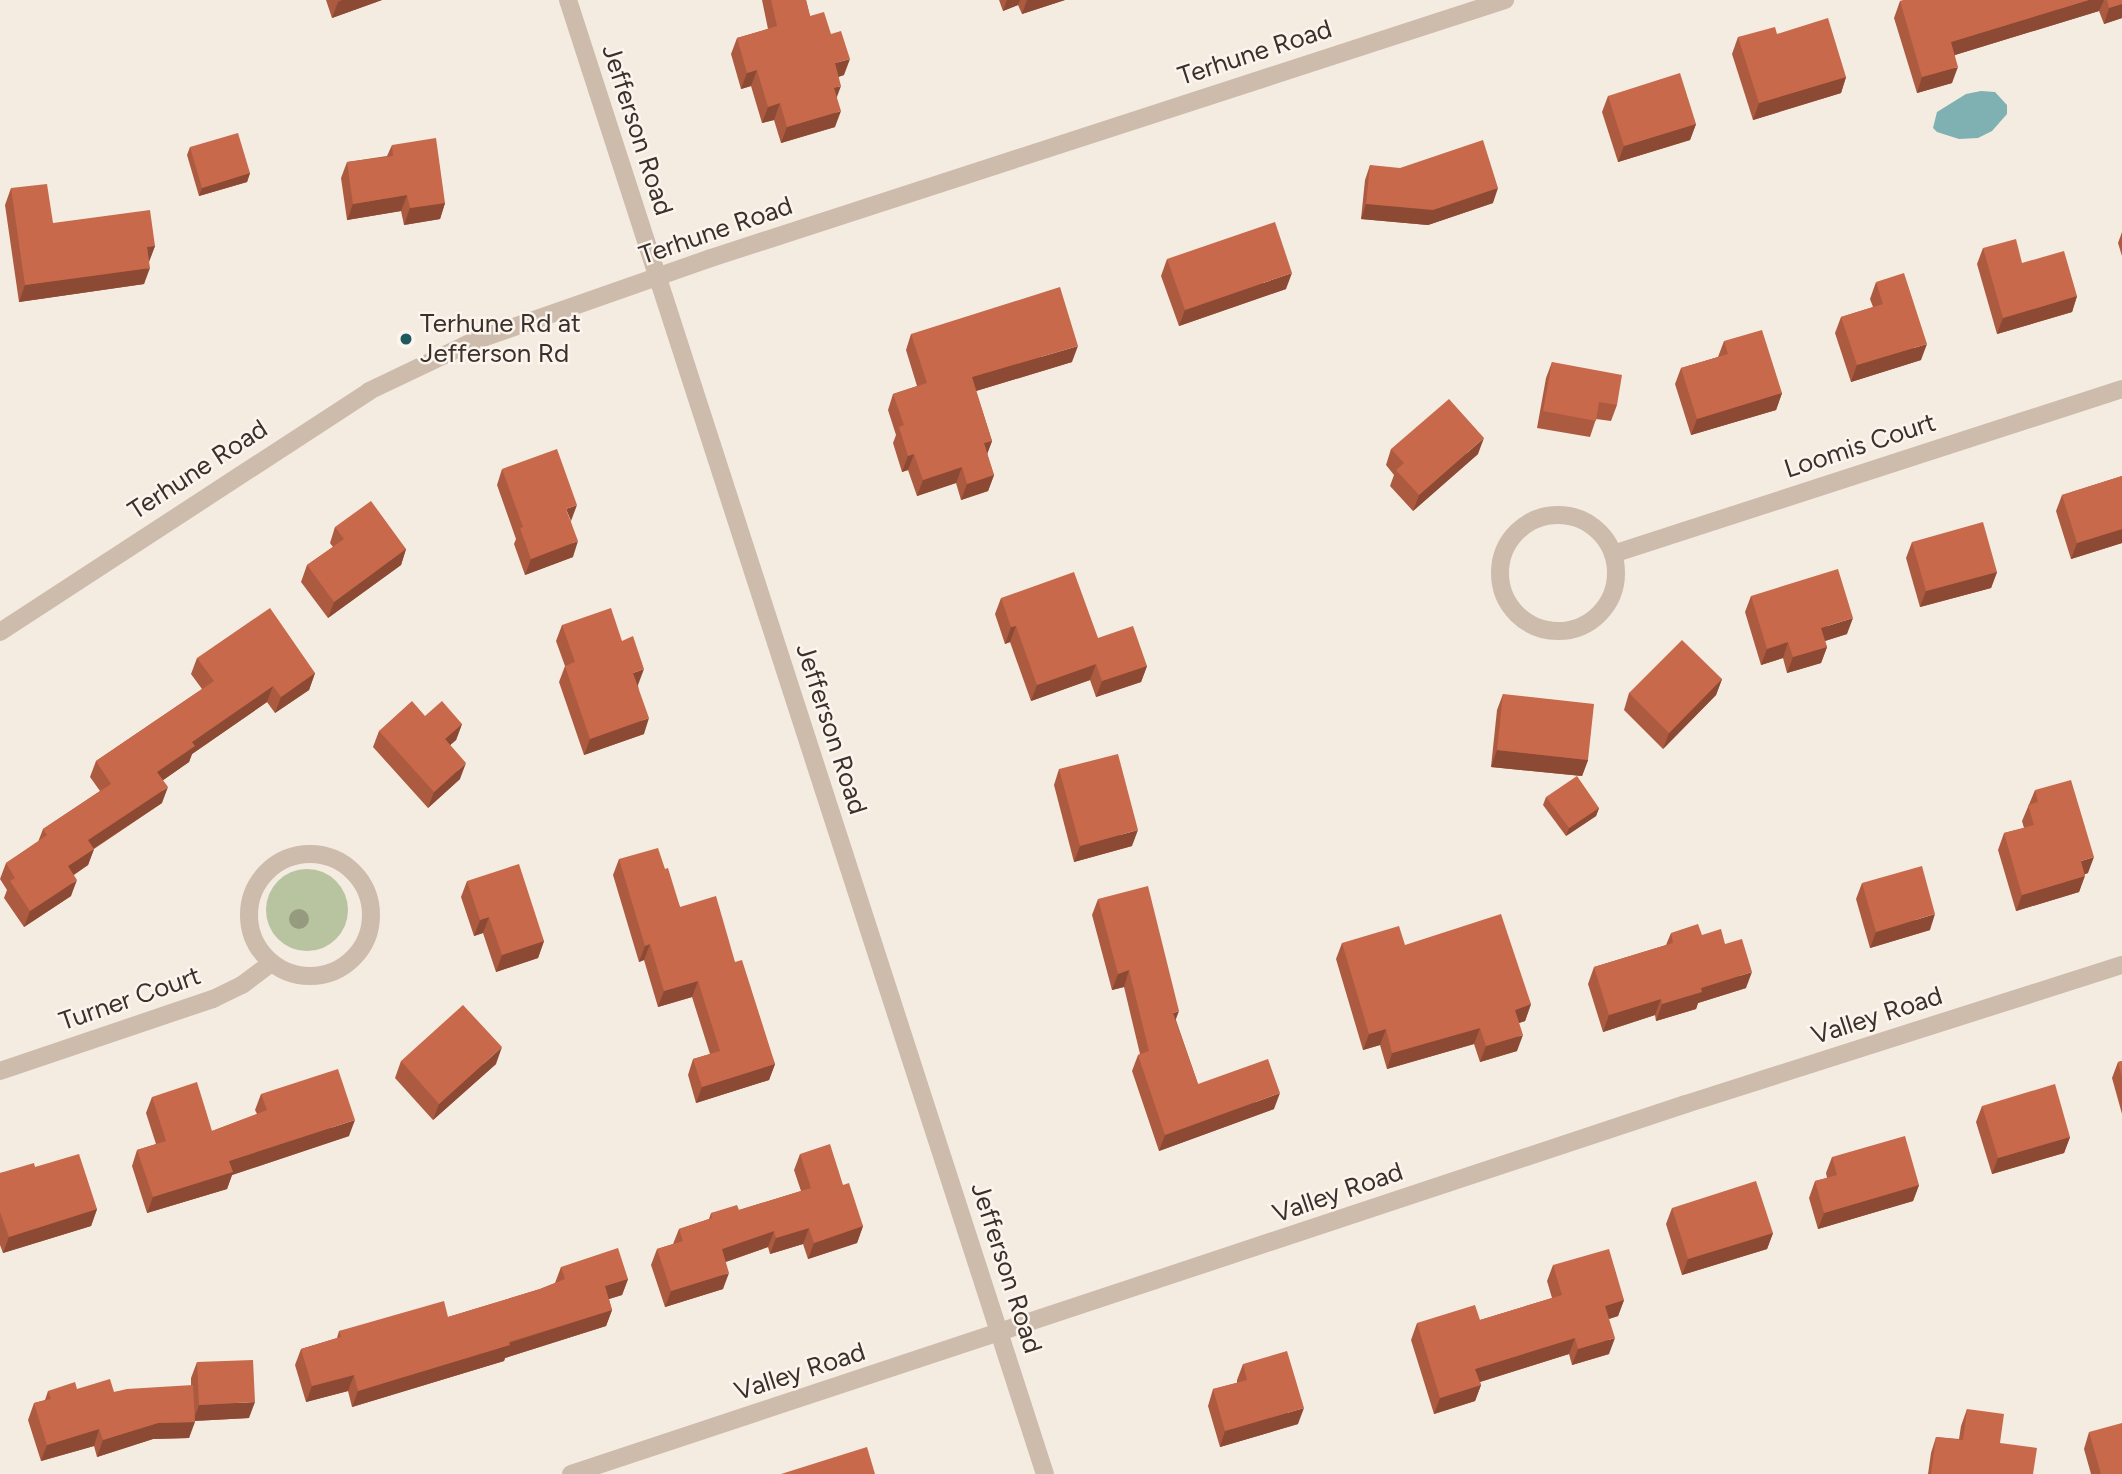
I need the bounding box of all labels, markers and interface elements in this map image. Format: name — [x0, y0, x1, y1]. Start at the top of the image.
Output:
street label: Terhune Road — [1174, 13, 1336, 93]
street label: Jefferson Road — [595, 41, 679, 219]
street label: Terhune Road — [635, 190, 797, 272]
place label: Terhune Rd at Jefferson Rd — [420, 308, 581, 370]
marker: Terhune Rd at Jefferson Rd — [398, 331, 414, 347]
street label: Loomis Court — [1780, 407, 1940, 485]
street label: Terhune Road — [123, 413, 273, 527]
street label: Jefferson Road — [789, 640, 873, 818]
street label: Turner Court — [55, 960, 205, 1038]
street label: Valley Road — [1808, 980, 1946, 1052]
street label: Valley Road — [1269, 1156, 1407, 1230]
street label: Jefferson Road — [964, 1179, 1048, 1357]
street label: Valley Road — [731, 1336, 869, 1408]

